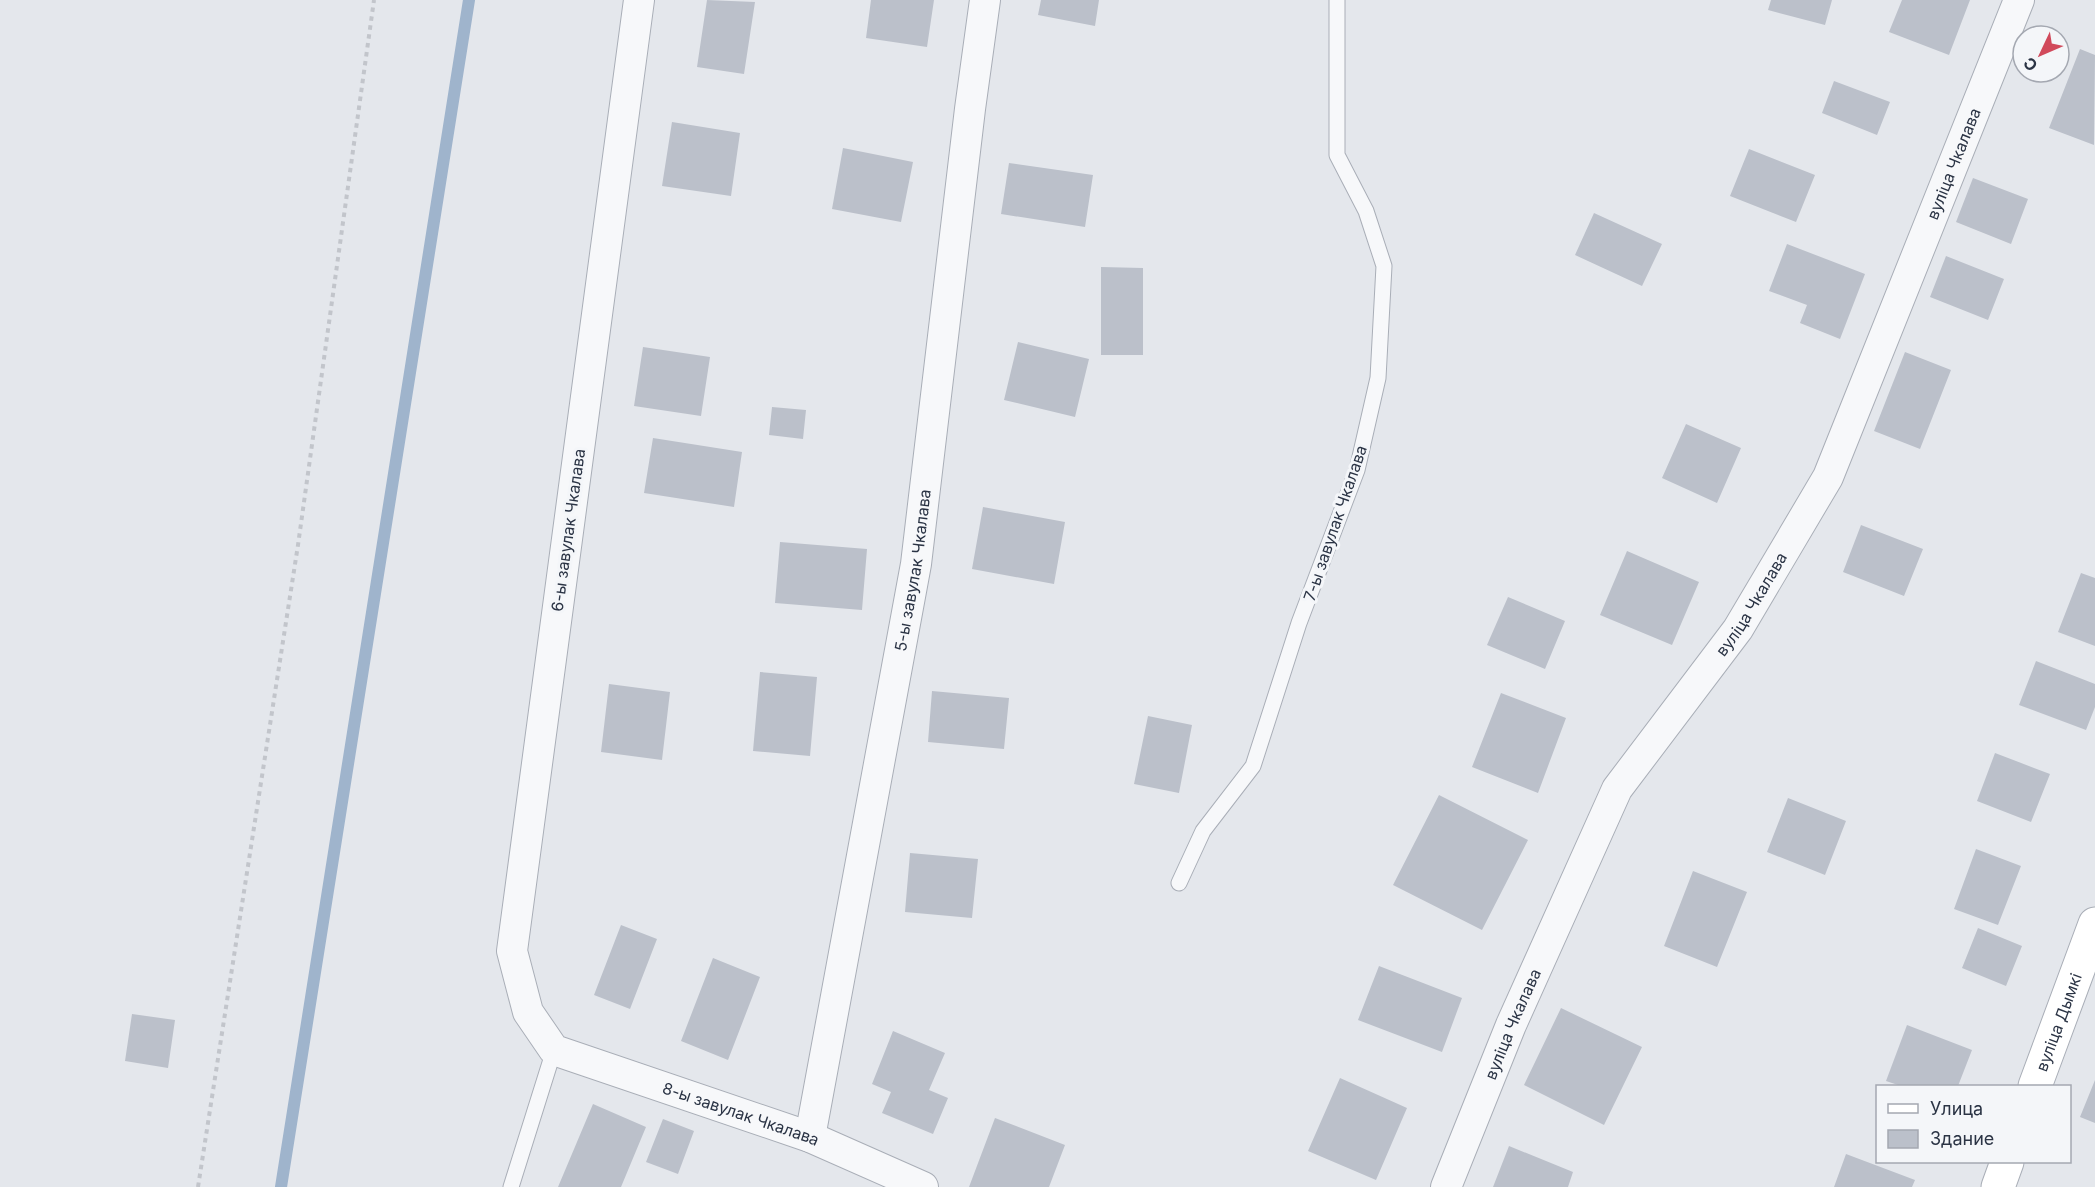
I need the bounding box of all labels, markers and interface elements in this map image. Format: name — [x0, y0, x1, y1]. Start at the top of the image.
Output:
north arrow — [2011, 24, 2071, 84]
text: С — [2019, 53, 2042, 76]
street label: вуліца Чкалава — [1922, 105, 1985, 222]
street label: 7-ы завулак Чкалава — [1299, 443, 1371, 603]
street label: 6-ы завулак Чкалава — [547, 447, 589, 613]
street label: 5-ы завулак Чкалава — [890, 488, 935, 653]
street label: вуліца Чкалава — [1711, 549, 1791, 660]
street label: вуліца Чкалава — [1480, 966, 1545, 1082]
street label: вуліца Дымкі — [2031, 970, 2086, 1074]
street label: 8-ы завулак Чкалава — [660, 1078, 822, 1150]
legend — [1876, 1085, 2071, 1163]
text: Улица — [1930, 1098, 1983, 1119]
text: Здание — [1930, 1128, 1994, 1149]

